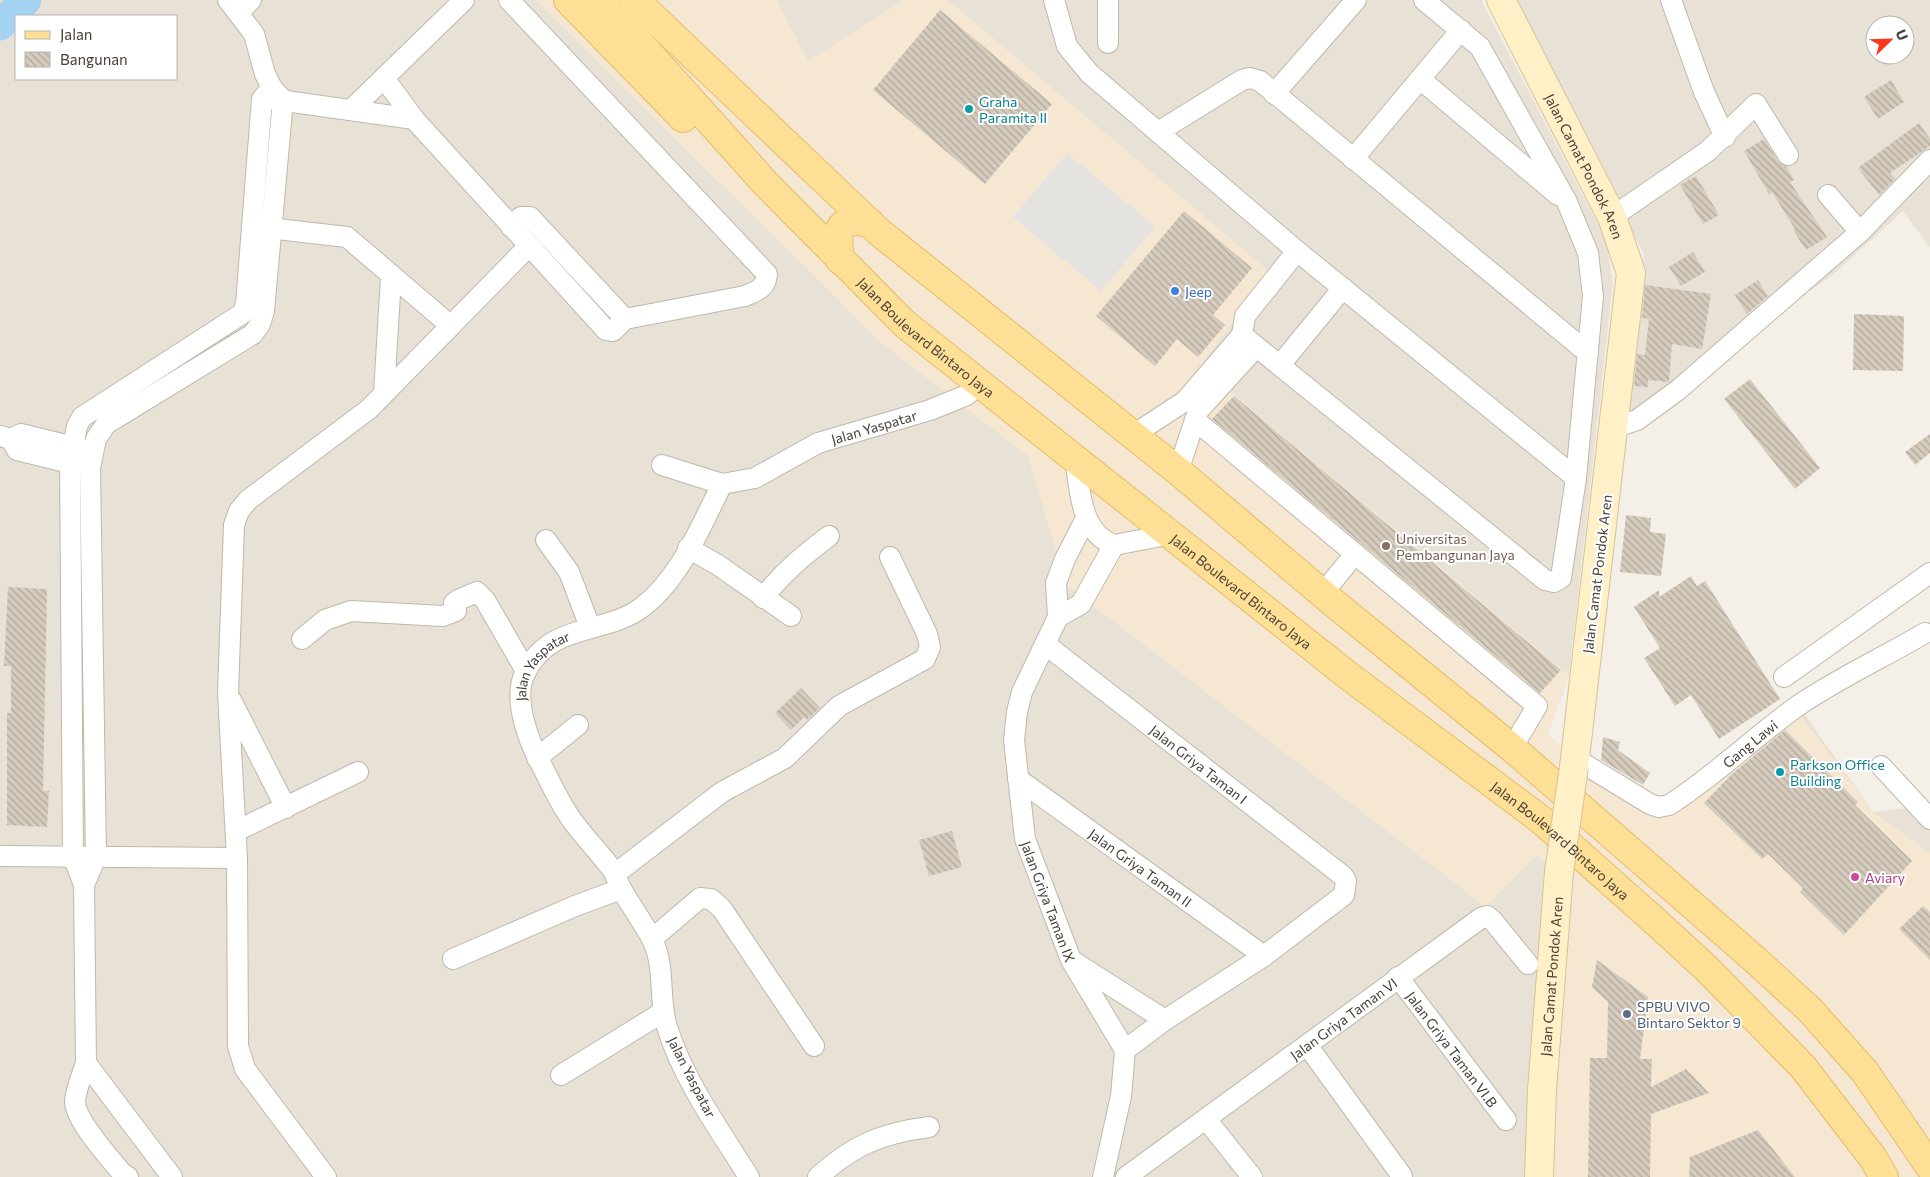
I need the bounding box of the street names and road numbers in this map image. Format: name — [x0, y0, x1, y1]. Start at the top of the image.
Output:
street label: Jalan Camat Pondok Aren — [1542, 90, 1627, 241]
street label: Jalan Boulevard Bintaro Jaya — [854, 273, 998, 401]
street label: Jalan Yaspatar — [829, 406, 919, 447]
street label: Jalan Camat Pondok Aren — [1579, 494, 1615, 654]
street label: Jalan Boulevard Bintaro Jaya — [1167, 530, 1316, 652]
street label: Jalan Yaspatar — [512, 627, 572, 702]
street label: Gang Lawi — [1719, 716, 1781, 771]
street label: Jalan Griya Taman I — [1147, 721, 1251, 807]
street label: Jalan Boulevard Bintaro Jaya — [1488, 777, 1633, 903]
street label: Jalan Griya Taman II — [1086, 824, 1195, 910]
street label: Jalan Griya Taman IX — [1018, 838, 1079, 964]
street label: Jalan Camat Pondok Aren — [1536, 896, 1566, 1057]
street label: Jalan Griya Taman VI — [1286, 974, 1400, 1063]
street label: Jalan Griya Taman VI.B — [1403, 987, 1501, 1110]
street label: Jalan Yaspatar — [664, 1034, 720, 1121]

